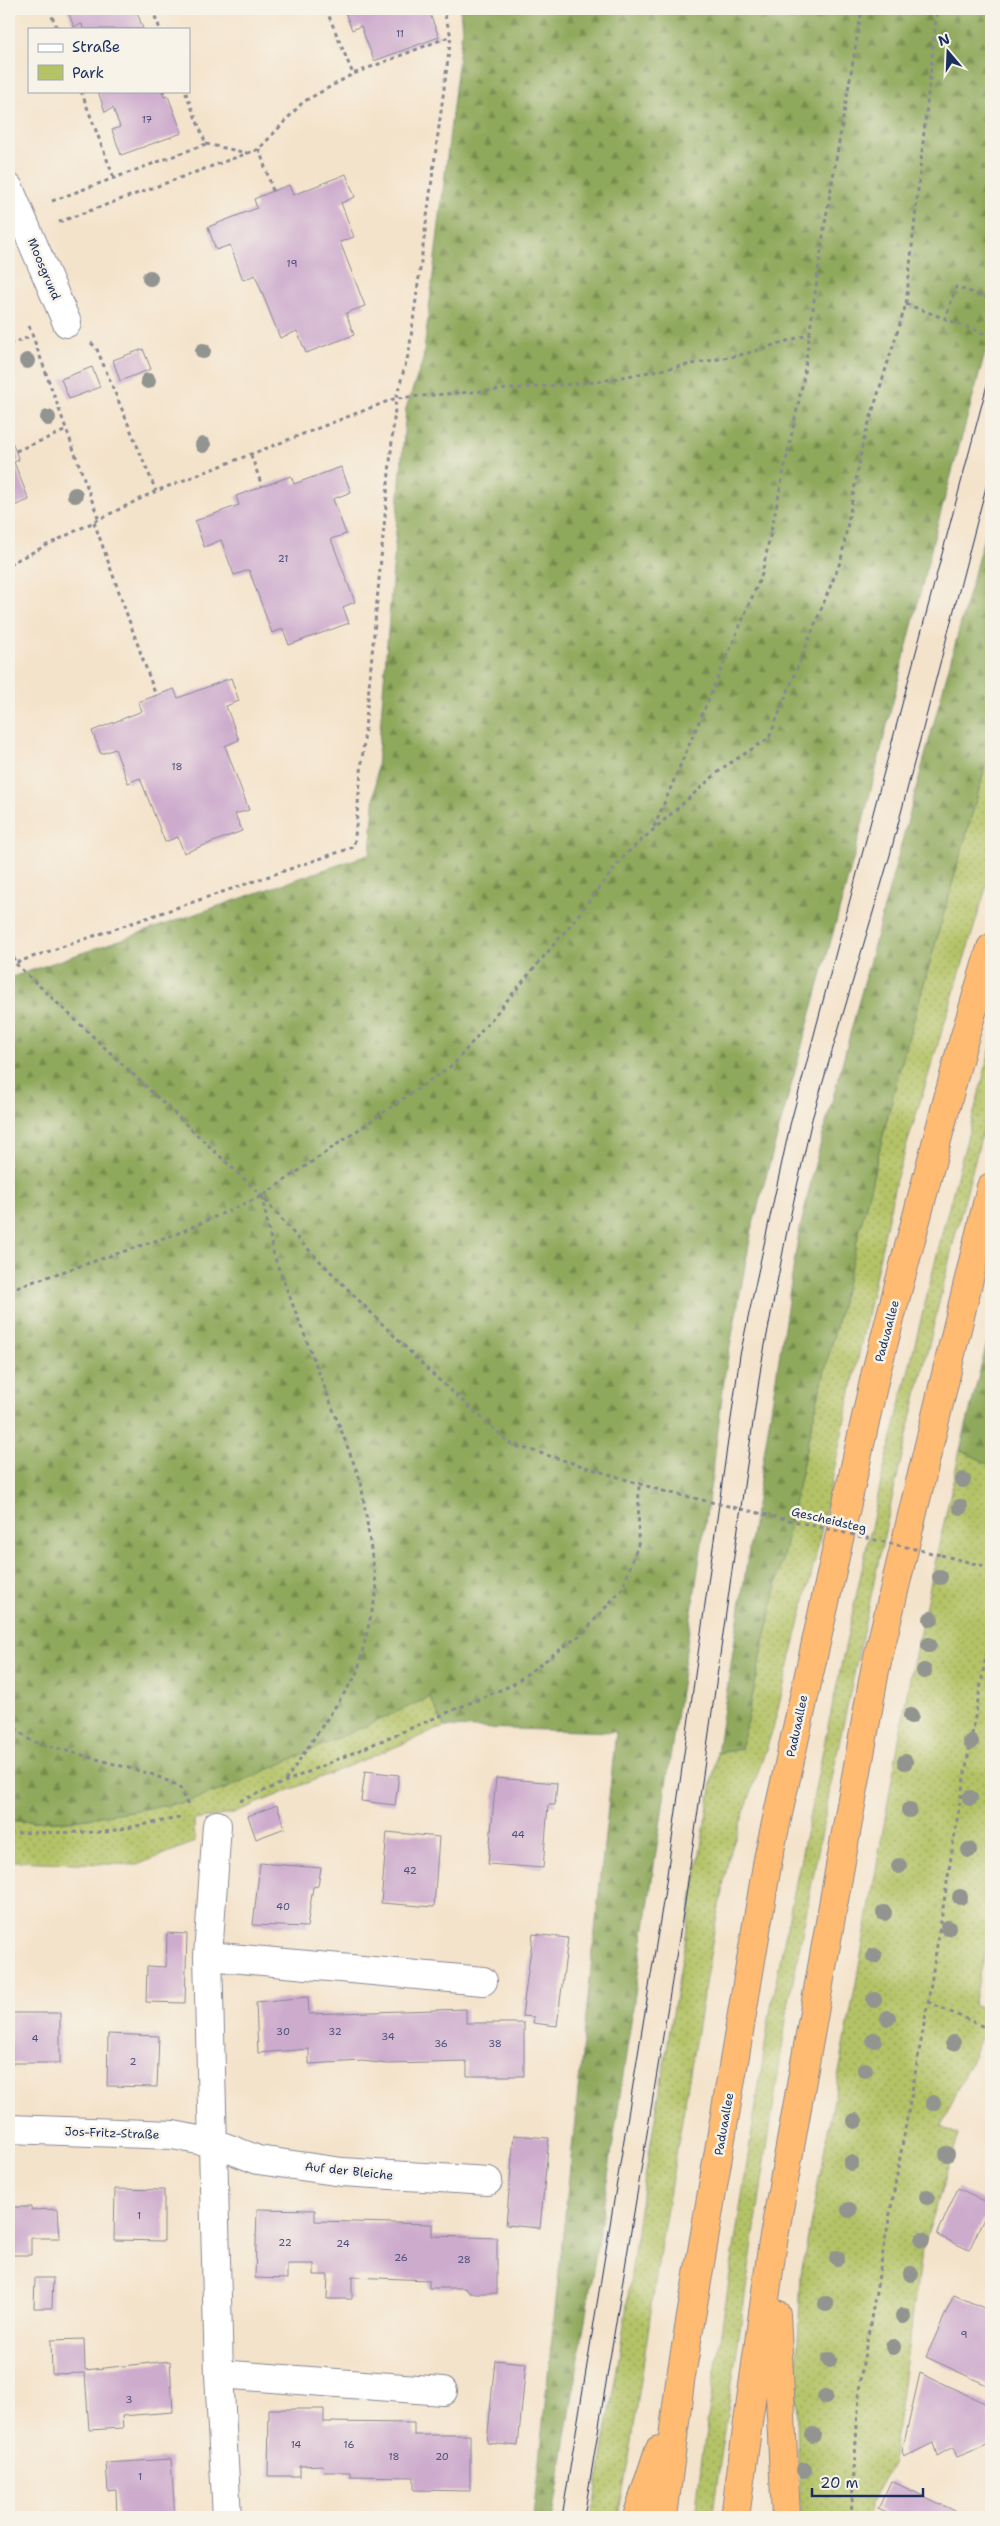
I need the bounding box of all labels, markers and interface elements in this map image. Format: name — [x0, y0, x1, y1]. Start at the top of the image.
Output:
house number: 11 — [396, 27, 404, 40]
legend — [28, 28, 190, 92]
north arrow — [922, 28, 972, 78]
text: N — [936, 29, 952, 50]
text: Straße — [72, 37, 120, 57]
text: Park — [72, 63, 104, 83]
house number: 17 — [142, 113, 152, 126]
street label: Moosgrund — [24, 236, 64, 303]
house number: 19 — [287, 257, 297, 270]
house number: 21 — [278, 552, 288, 565]
house number: 18 — [171, 760, 183, 773]
street label: Paduaallee — [871, 1298, 903, 1364]
street label: Gescheidsteg — [790, 1504, 868, 1536]
street label: Paduaallee — [783, 1693, 811, 1759]
house number: 44 — [511, 1828, 525, 1841]
house number: 42 — [403, 1864, 417, 1877]
house number: 40 — [276, 1900, 290, 1913]
house number: 30 — [276, 2025, 290, 2038]
house number: 32 — [328, 2025, 342, 2038]
house number: 34 — [381, 2030, 395, 2043]
house number: 4 — [32, 2032, 39, 2045]
house number: 36 — [434, 2037, 448, 2050]
house number: 38 — [488, 2037, 502, 2050]
house number: 2 — [130, 2055, 137, 2068]
street label: Paduaallee — [711, 2091, 737, 2157]
street label: Jos-Fritz-Straße — [64, 2123, 160, 2143]
street label: Auf der Bleiche — [304, 2158, 394, 2184]
house number: 1 — [137, 2209, 141, 2222]
house number: 22 — [278, 2236, 292, 2249]
house number: 24 — [336, 2237, 350, 2250]
house number: 26 — [394, 2251, 408, 2264]
house number: 28 — [457, 2253, 471, 2266]
house number: 9 — [961, 2328, 968, 2341]
house number: 3 — [126, 2393, 133, 2406]
house number: 14 — [291, 2438, 301, 2451]
house number: 16 — [344, 2438, 354, 2451]
house number: 18 — [388, 2450, 400, 2463]
house number: 20 — [435, 2450, 449, 2463]
scale bar — [812, 2466, 924, 2498]
house number: 1 — [138, 2470, 142, 2483]
text: 20 m — [820, 2473, 859, 2493]

